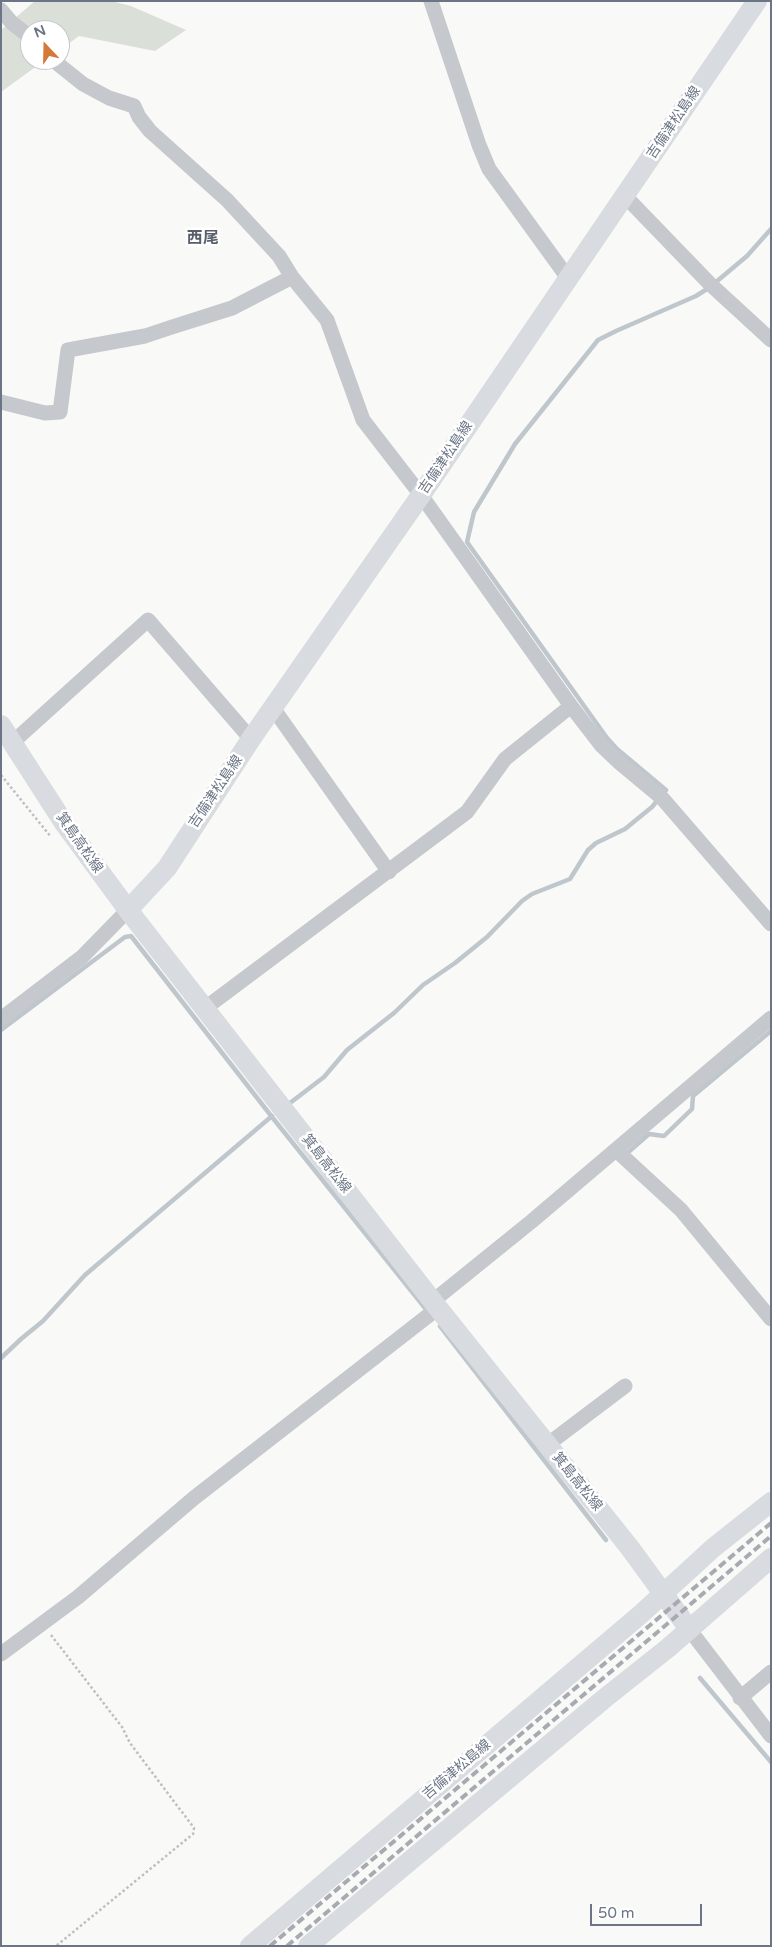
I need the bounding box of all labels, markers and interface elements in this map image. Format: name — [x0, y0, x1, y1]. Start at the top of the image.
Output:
north arrow — [20, 20, 70, 70]
text: N — [32, 22, 48, 41]
street label: 吉備津松島線 — [644, 83, 704, 163]
district label: 西尾 — [187, 229, 219, 249]
street label: 吉備津松島線 — [416, 418, 476, 498]
street label: 吉備津松島線 — [186, 752, 246, 832]
street label: 箕島高松線 — [52, 810, 106, 876]
street label: 箕島高松線 — [298, 1131, 354, 1197]
street label: 箕島高松線 — [548, 1450, 606, 1514]
street label: 吉備津松島線 — [419, 1737, 495, 1803]
scale bar — [592, 1894, 704, 1926]
text: 50 m — [598, 1904, 635, 1922]

